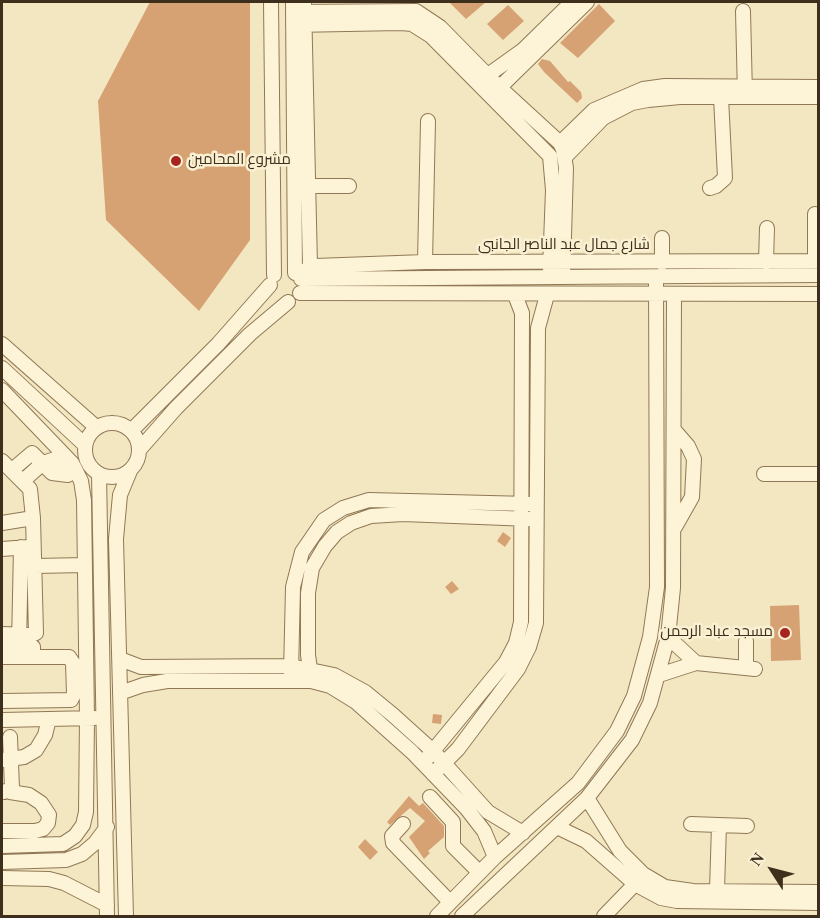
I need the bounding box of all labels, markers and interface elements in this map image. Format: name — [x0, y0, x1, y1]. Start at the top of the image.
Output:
place label: مشروع المحامين — [188, 152, 291, 170]
marker: مشروع المحامين — [169, 154, 183, 168]
street label: شارع جمال عبد الناصر الجانبى — [478, 237, 650, 255]
place label: مسجد عباد الرحمن — [660, 624, 773, 642]
marker: مسجد عباد الرحمن — [778, 626, 792, 640]
north arrow — [742, 840, 802, 900]
text: N — [747, 849, 767, 869]

